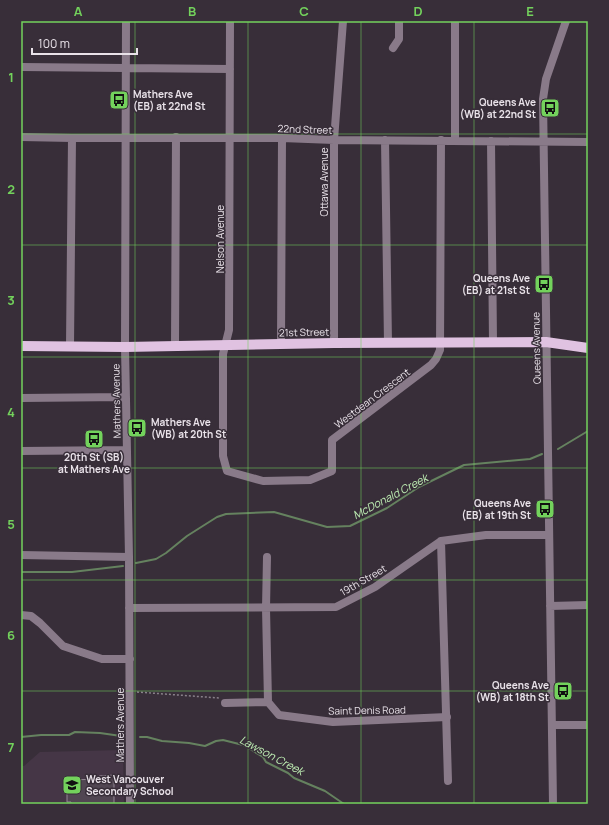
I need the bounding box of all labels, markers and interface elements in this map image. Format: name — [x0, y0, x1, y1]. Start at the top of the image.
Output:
text: A — [74, 2, 83, 20]
text: B — [188, 2, 196, 20]
text: C — [299, 2, 309, 20]
text: D — [413, 2, 423, 20]
text: E — [526, 2, 534, 20]
scale bar — [32, 30, 137, 56]
text: 100 m — [38, 35, 70, 52]
text: 1 — [8, 68, 14, 86]
place label: Mathers Ave (EB) at 22nd St — [133, 87, 205, 113]
bus stop icon: Mathers Ave (EB) at 22nd St — [108, 89, 130, 111]
place label: Queens Ave (WB) at 22nd St — [460, 95, 536, 121]
bus stop icon: Queens Ave (WB) at 22nd St — [539, 97, 561, 119]
street label: 22nd Street — [277, 121, 333, 137]
street label: Ottawa Avenue — [317, 147, 331, 217]
text: 2 — [7, 180, 15, 198]
street label: Nelson Avenue — [213, 205, 227, 273]
place label: Queens Ave (EB) at 21st St — [462, 271, 530, 297]
bus stop icon: Queens Ave (EB) at 21st St — [533, 273, 555, 295]
text: 3 — [7, 291, 15, 309]
street label: Queens Avenue — [528, 312, 544, 384]
street label: 21st Street — [279, 325, 329, 339]
street label: Mathers Avenue — [108, 363, 124, 438]
street label: Westdean Crescent — [331, 365, 413, 431]
text: 4 — [7, 403, 15, 421]
place label: Mathers Ave (WB) at 20th St — [151, 415, 226, 441]
bus stop icon: Mathers Ave (WB) at 20th St — [126, 417, 148, 439]
bus stop icon: 20th St (SB) at Mathers Ave — [83, 428, 105, 450]
place label: 20th St (SB) at Mathers Ave — [58, 450, 130, 476]
water label: McDonald Creek — [350, 469, 432, 522]
place label: Queens Ave (EB) at 19th St — [462, 496, 531, 522]
bus stop icon: Queens Ave (EB) at 19th St — [534, 498, 556, 520]
text: 5 — [7, 515, 15, 533]
street label: 19th Street — [337, 561, 389, 599]
text: 6 — [7, 626, 15, 644]
place label: Queens Ave (WB) at 18th St — [476, 678, 549, 704]
bus stop icon: Queens Ave (WB) at 18th St — [552, 680, 574, 702]
street label: Mathers Avenue — [113, 688, 127, 762]
street label: Saint Denis Road — [328, 702, 406, 718]
water label: Lawson Creek — [237, 732, 308, 779]
text: 7 — [8, 738, 15, 756]
place label: West Vancouver Secondary School — [86, 772, 174, 798]
school or university icon: West Vancouver Secondary School — [61, 774, 83, 796]

